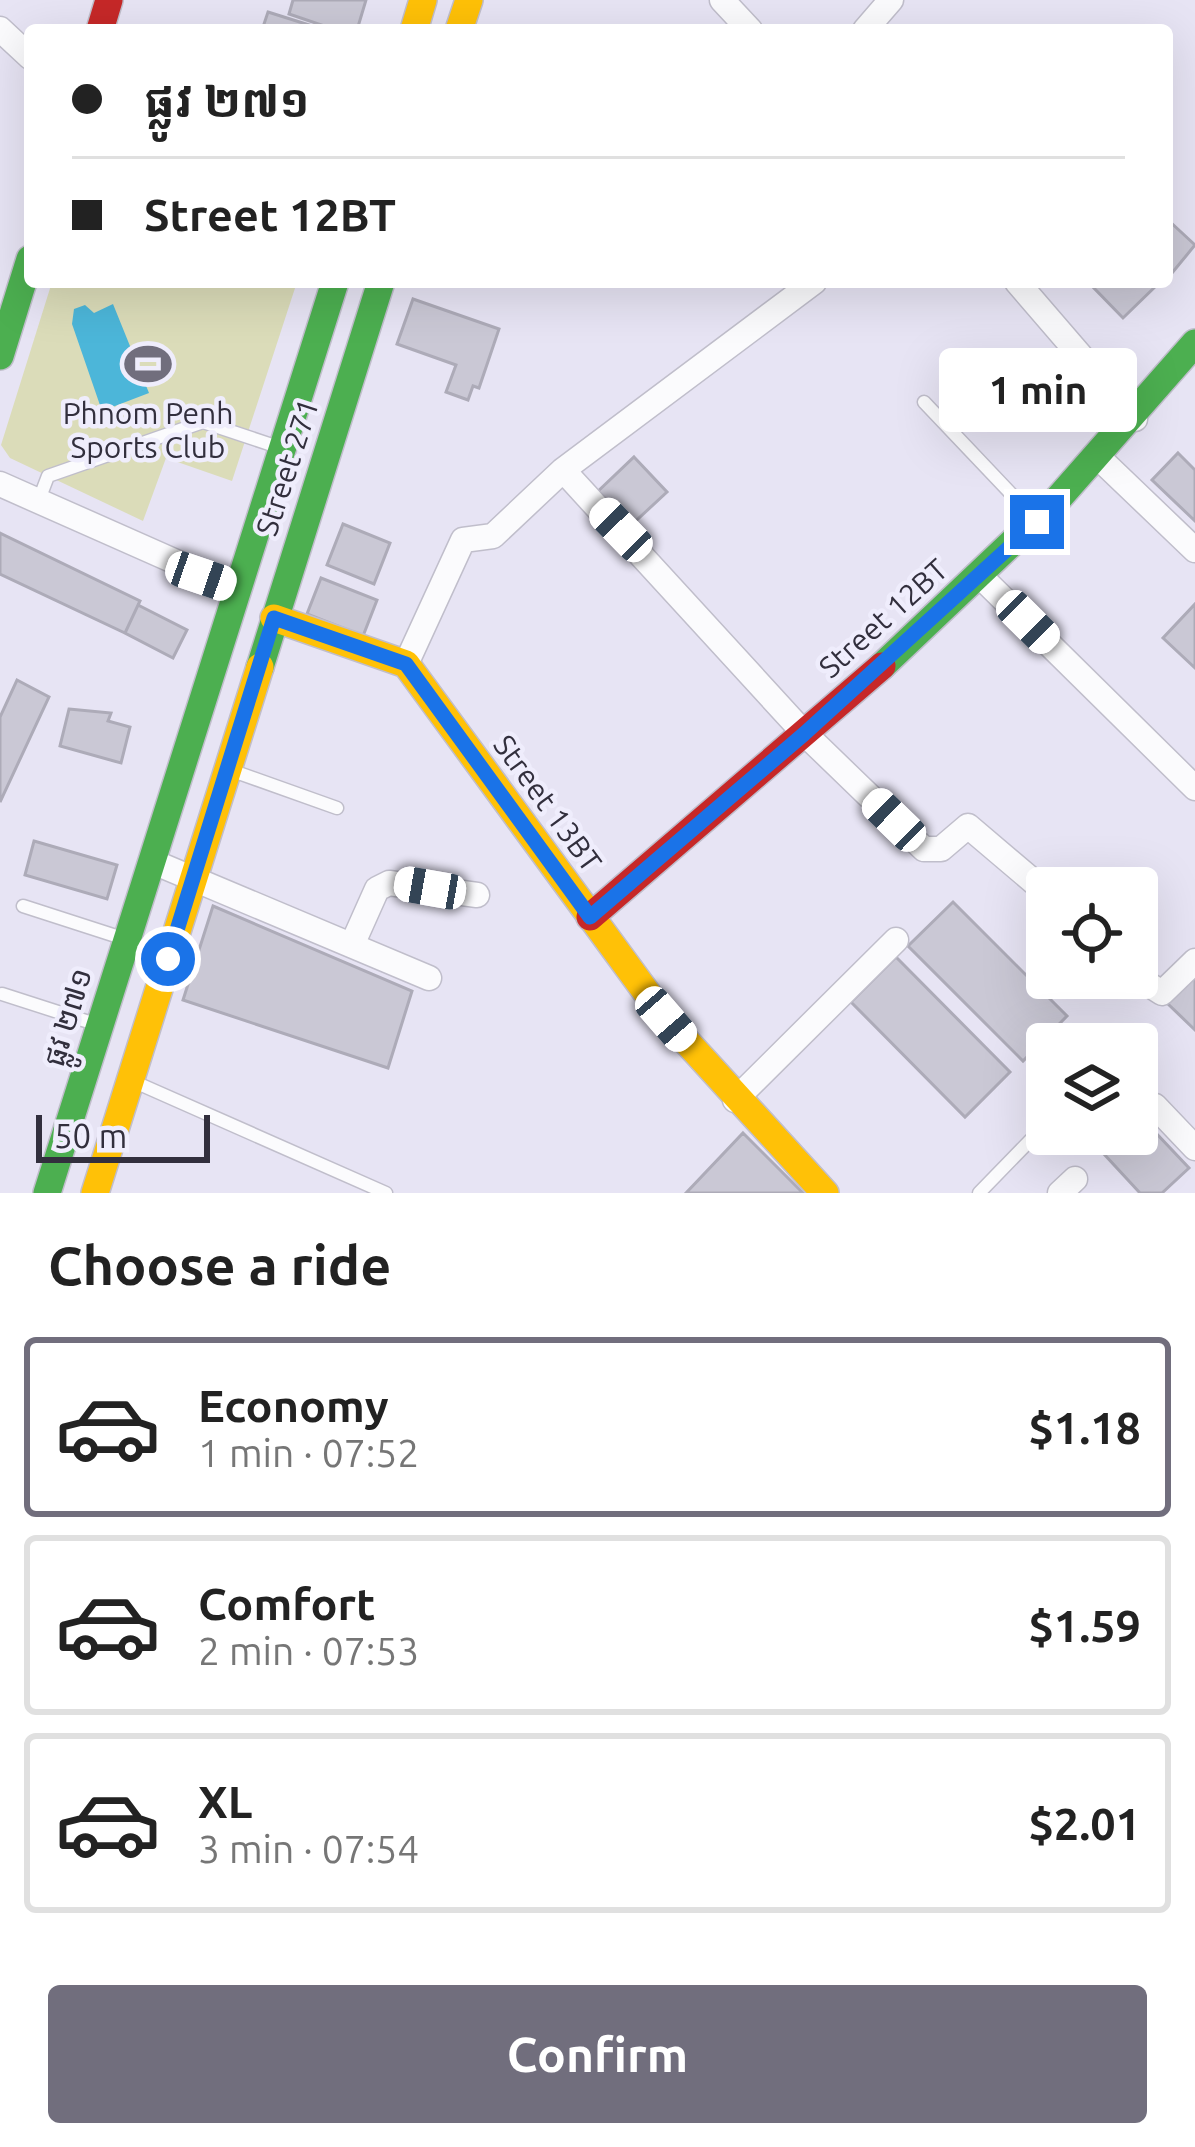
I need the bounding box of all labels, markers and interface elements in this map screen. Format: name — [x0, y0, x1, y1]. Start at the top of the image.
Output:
text: ផ្លូវ ២៧១ — [144, 75, 310, 126]
text: Street 12BT — [144, 189, 396, 240]
sports icon: Phnom Penh Sports Club — [123, 339, 173, 389]
callout: 1 min — [938, 348, 1136, 432]
text: 1 min — [989, 368, 1087, 411]
street label: Street 271 — [249, 395, 325, 539]
place label: Phnom Penh Sports Club — [63, 396, 233, 464]
car — [583, 492, 659, 568]
route end — [1010, 495, 1064, 549]
car — [161, 547, 241, 605]
street label: Street 12BT — [812, 552, 954, 684]
car — [990, 584, 1066, 660]
street label: Street 13BT — [487, 728, 609, 878]
car — [856, 782, 932, 858]
car — [391, 864, 469, 912]
map controls — [1026, 867, 1158, 1155]
button: locate — [1026, 867, 1158, 999]
route start — [141, 932, 195, 986]
street label: ផ្លូវ ២៧១ — [36, 964, 107, 1073]
car — [629, 980, 703, 1058]
button: layers — [1026, 1023, 1158, 1155]
scale bar — [36, 1109, 210, 1162]
text: 50 m — [54, 1117, 127, 1154]
text: Choose a ride — [48, 1235, 391, 1295]
icon: car — [54, 1373, 162, 1481]
text: Economy — [198, 1380, 389, 1431]
text: $1.18 — [1028, 1402, 1141, 1453]
text: 1 min · 07:52 — [198, 1431, 419, 1474]
icon: car — [54, 1571, 162, 1679]
text: Comfort — [198, 1578, 375, 1629]
text: $1.59 — [1028, 1600, 1141, 1651]
text: 2 min · 07:53 — [198, 1629, 419, 1672]
icon: car — [54, 1769, 162, 1877]
text: XL — [198, 1776, 252, 1827]
text: $2.01 — [1028, 1798, 1141, 1849]
text: 3 min · 07:54 — [198, 1827, 419, 1870]
button: Confirm — [48, 1985, 1147, 2123]

